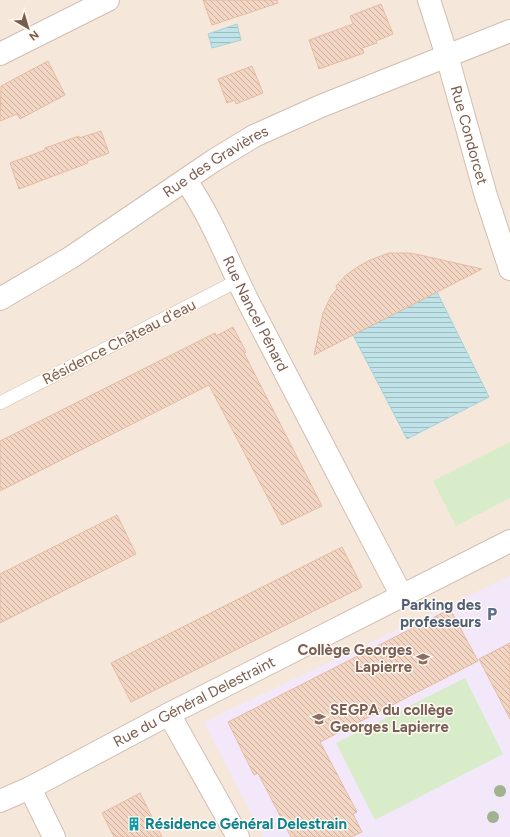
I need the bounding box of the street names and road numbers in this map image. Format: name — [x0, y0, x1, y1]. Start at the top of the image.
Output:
street label: Rue Condorcet — [447, 84, 492, 187]
street label: Rue des Gravières — [160, 122, 271, 201]
street label: Rue Nancel Pénard — [219, 253, 292, 375]
street label: Résidence Château d'eau — [39, 295, 199, 389]
street label: Rue du Général Delestraint — [110, 653, 278, 751]

